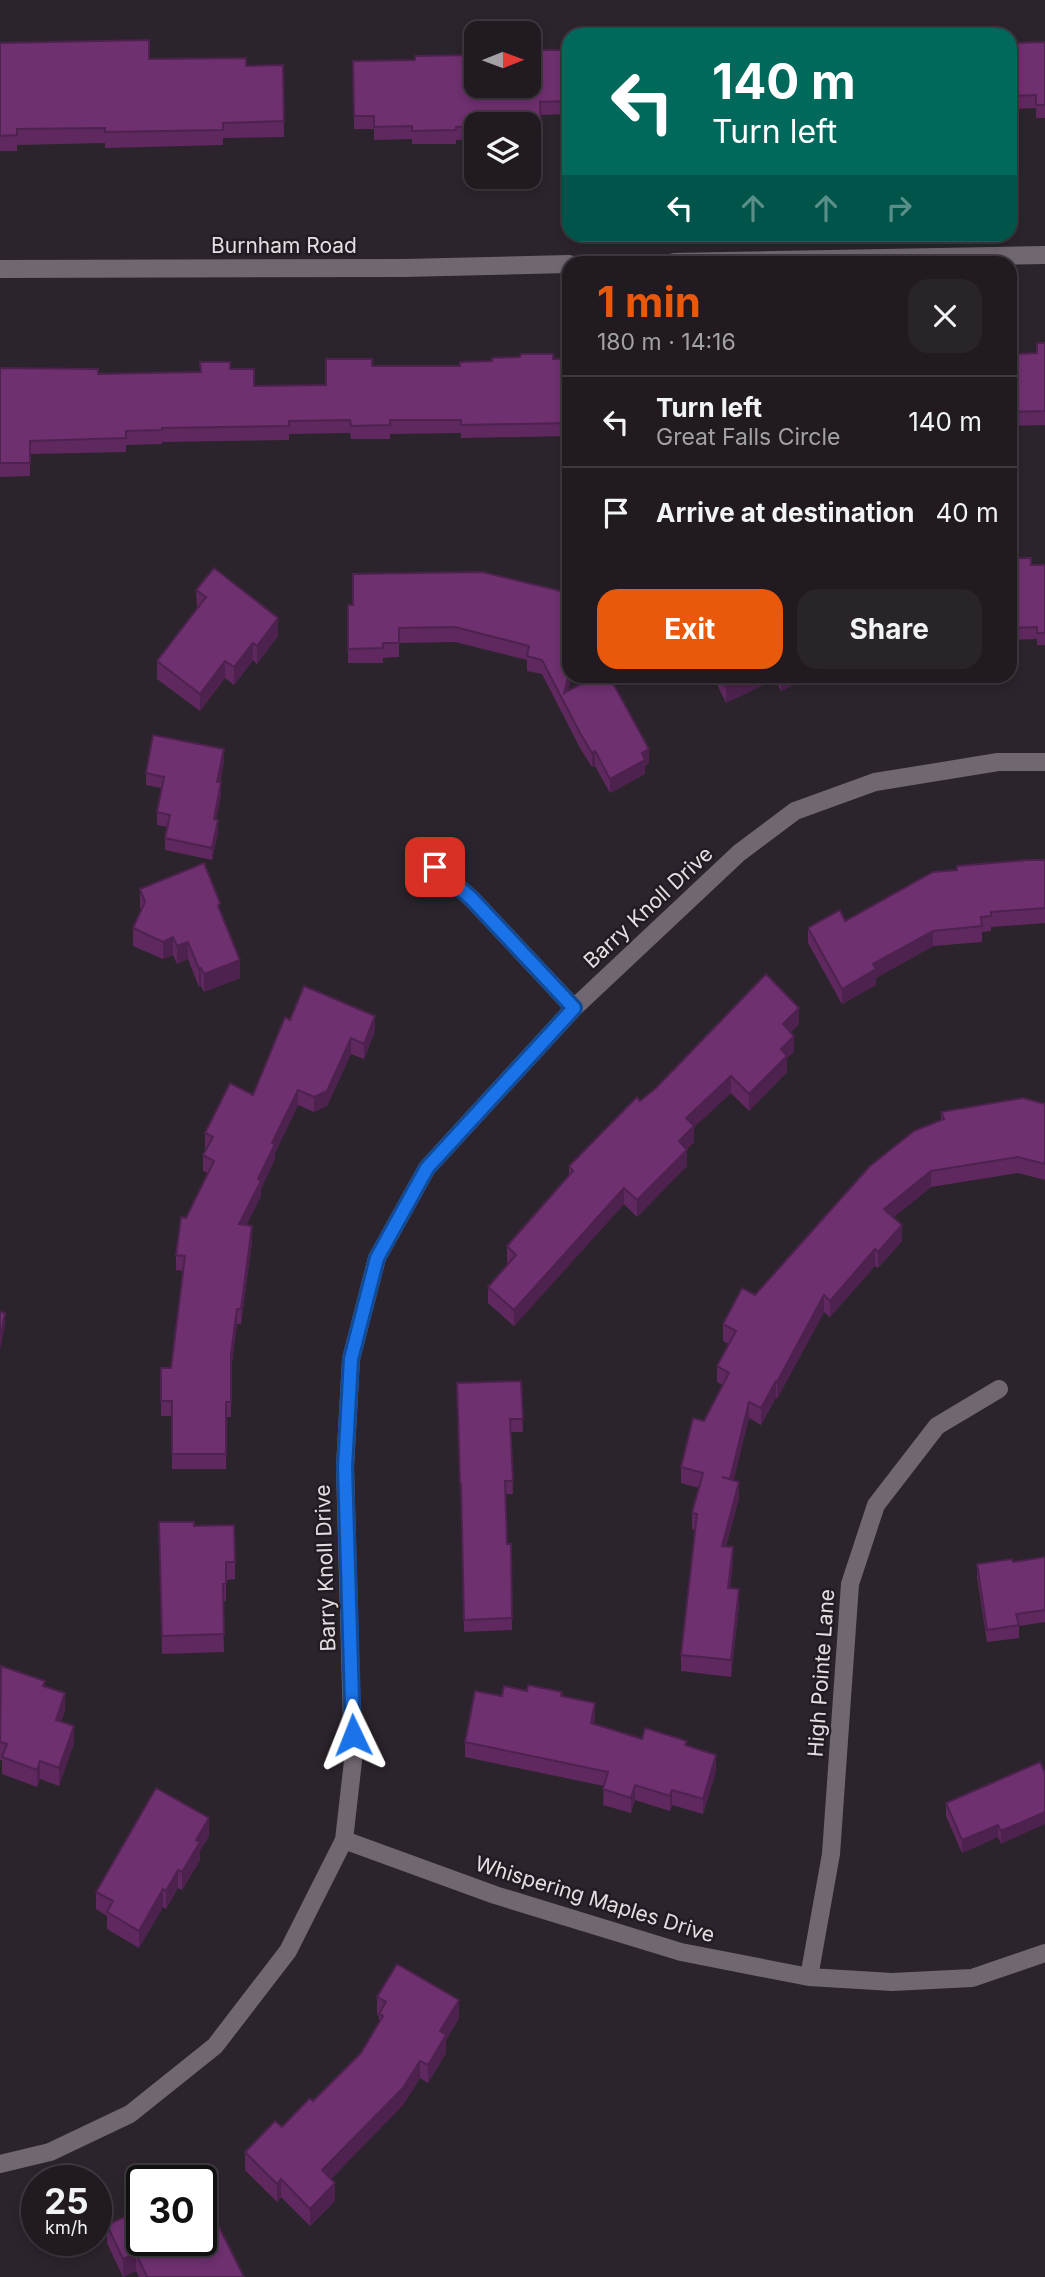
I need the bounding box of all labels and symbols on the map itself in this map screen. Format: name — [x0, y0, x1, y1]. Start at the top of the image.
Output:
north arrow — [464, 21, 541, 98]
street label: Burnham Road — [211, 233, 357, 258]
pin — [405, 837, 465, 897]
street label: Barry Knoll Drive — [578, 841, 718, 973]
street label: Barry Knoll Drive — [310, 1484, 340, 1652]
street label: High Pointe Lane — [803, 1588, 839, 1758]
position arrow — [316, 1698, 390, 1772]
street label: Whispering Maples Drive — [472, 1851, 718, 1947]
speed limit sign: 30 — [126, 2165, 217, 2256]

